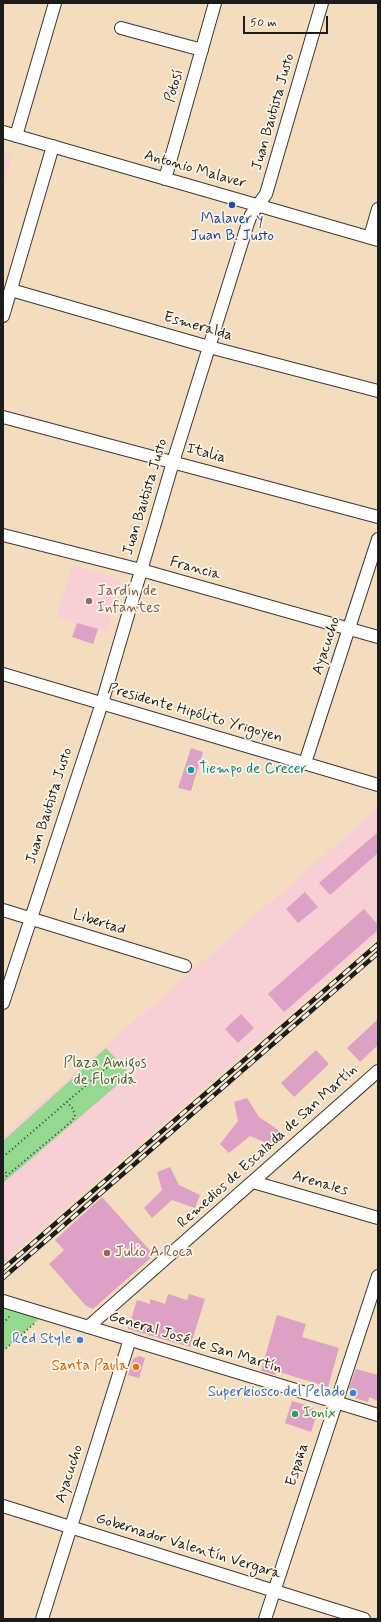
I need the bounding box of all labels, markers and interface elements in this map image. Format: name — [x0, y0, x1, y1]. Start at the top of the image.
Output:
scale bar — [245, 8, 330, 34]
text: 50 m — [250, 15, 277, 31]
street label: Juan Bautista Justo — [249, 51, 299, 173]
street label: Potosí — [162, 67, 188, 105]
street label: Antonio Malaver — [142, 147, 248, 193]
marker: Malaver y Juan B. Justo — [227, 200, 237, 210]
place label: Malaver y Juan B. Justo — [190, 211, 274, 246]
street label: Esmeralda — [161, 309, 235, 345]
street label: Juan Bautista Justo — [120, 437, 172, 557]
street label: Italia — [184, 440, 228, 468]
street label: Francia — [168, 554, 222, 584]
place label: Jardín de Infantes — [97, 583, 160, 618]
marker: Jardín de Infantes — [84, 596, 94, 606]
street label: Ayacucho — [309, 615, 345, 677]
street label: Presidente Hipólito Yrigoyen — [105, 680, 285, 748]
street label: Juan Bautista Justo — [23, 746, 77, 866]
place label: Tiempo de Crecer — [199, 761, 307, 779]
marker: Tiempo de Crecer — [186, 765, 196, 775]
street label: Libertad — [70, 906, 128, 940]
park label: Plaza Amigos de Florida — [63, 1055, 147, 1090]
street label: Remedios de Escalada de San Martín — [174, 1062, 362, 1232]
street label: Arenales — [290, 1168, 350, 1200]
place label: Julio A Roca — [115, 1244, 193, 1262]
marker: Julio A Roca — [102, 1248, 112, 1258]
street label: General José de San Martín — [106, 1308, 284, 1378]
place label: Red Style — [12, 1331, 72, 1349]
marker: Red Style — [75, 1335, 85, 1345]
place label: Santa Paula — [51, 1358, 128, 1376]
marker: Santa Paula — [131, 1362, 141, 1372]
place label: Superkiosco del Pelado — [208, 1384, 345, 1402]
marker: Superkiosco del Pelado — [348, 1388, 358, 1398]
place label: Ionix — [303, 1405, 336, 1423]
marker: Ionix — [290, 1409, 300, 1419]
street label: España — [283, 1441, 313, 1489]
street label: Ayacucho — [52, 1443, 88, 1505]
street label: Gobernador Valentín Vergara — [93, 1510, 283, 1584]

